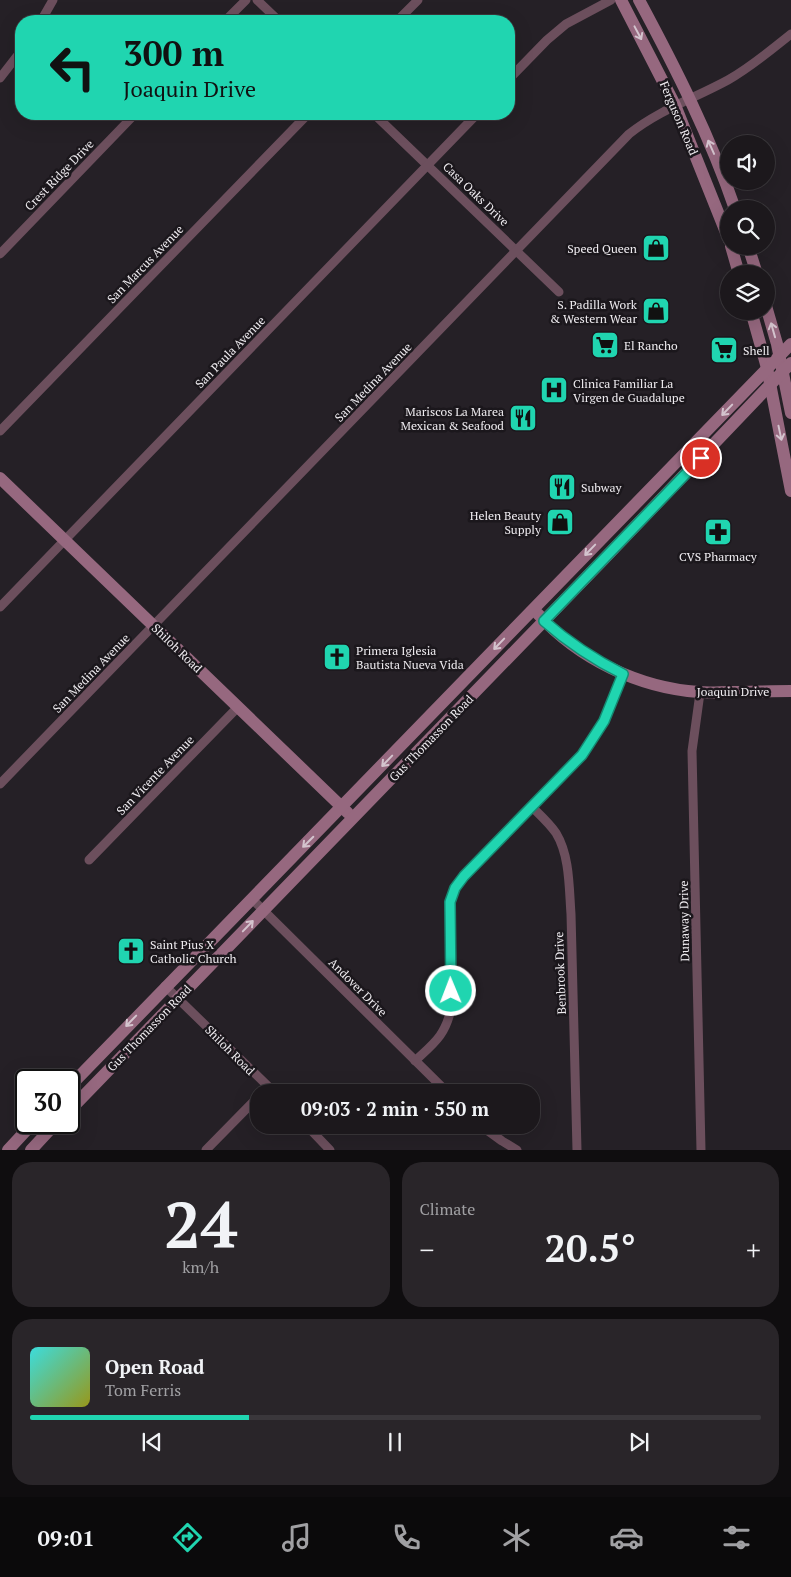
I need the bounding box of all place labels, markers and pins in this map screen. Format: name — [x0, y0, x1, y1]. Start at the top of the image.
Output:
shop icon: Speed Queen — [641, 233, 671, 263]
place label: Speed Queen — [567, 241, 637, 256]
shop icon: S. Padilla Work & Western Wear — [641, 296, 671, 326]
place label: S. Padilla Work & Western Wear — [550, 297, 638, 326]
supermarket icon: El Rancho — [590, 330, 620, 360]
supermarket icon: Shell — [709, 335, 739, 365]
place label: El Rancho — [624, 338, 678, 353]
place label: Shell — [743, 343, 770, 358]
hospital icon: Clinica Familiar La Virgen de Guadalupe — [539, 375, 569, 405]
place label: Clinica Familiar La Virgen de Guadalupe — [573, 376, 685, 405]
restaurant icon: Mariscos La Marea Mexican & Seafood — [508, 403, 538, 433]
place label: Mariscos La Marea Mexican & Seafood — [401, 404, 504, 433]
pin — [680, 437, 722, 479]
restaurant icon: Subway — [547, 472, 577, 502]
place label: Subway — [581, 480, 623, 495]
shop icon: Helen Beauty Supply — [545, 507, 575, 537]
place label: Helen Beauty Supply — [470, 508, 542, 537]
pharmacy icon: CVS Pharmacy — [703, 517, 733, 547]
place label: CVS Pharmacy — [679, 549, 758, 564]
church icon: Primera Iglesia Bautista Nueva Vida — [322, 642, 352, 672]
place label: Primera Iglesia Bautista Nueva Vida — [356, 643, 464, 672]
church icon: Saint Pius X Catholic Church — [116, 936, 146, 966]
place label: Saint Pius X Catholic Church — [150, 937, 237, 966]

